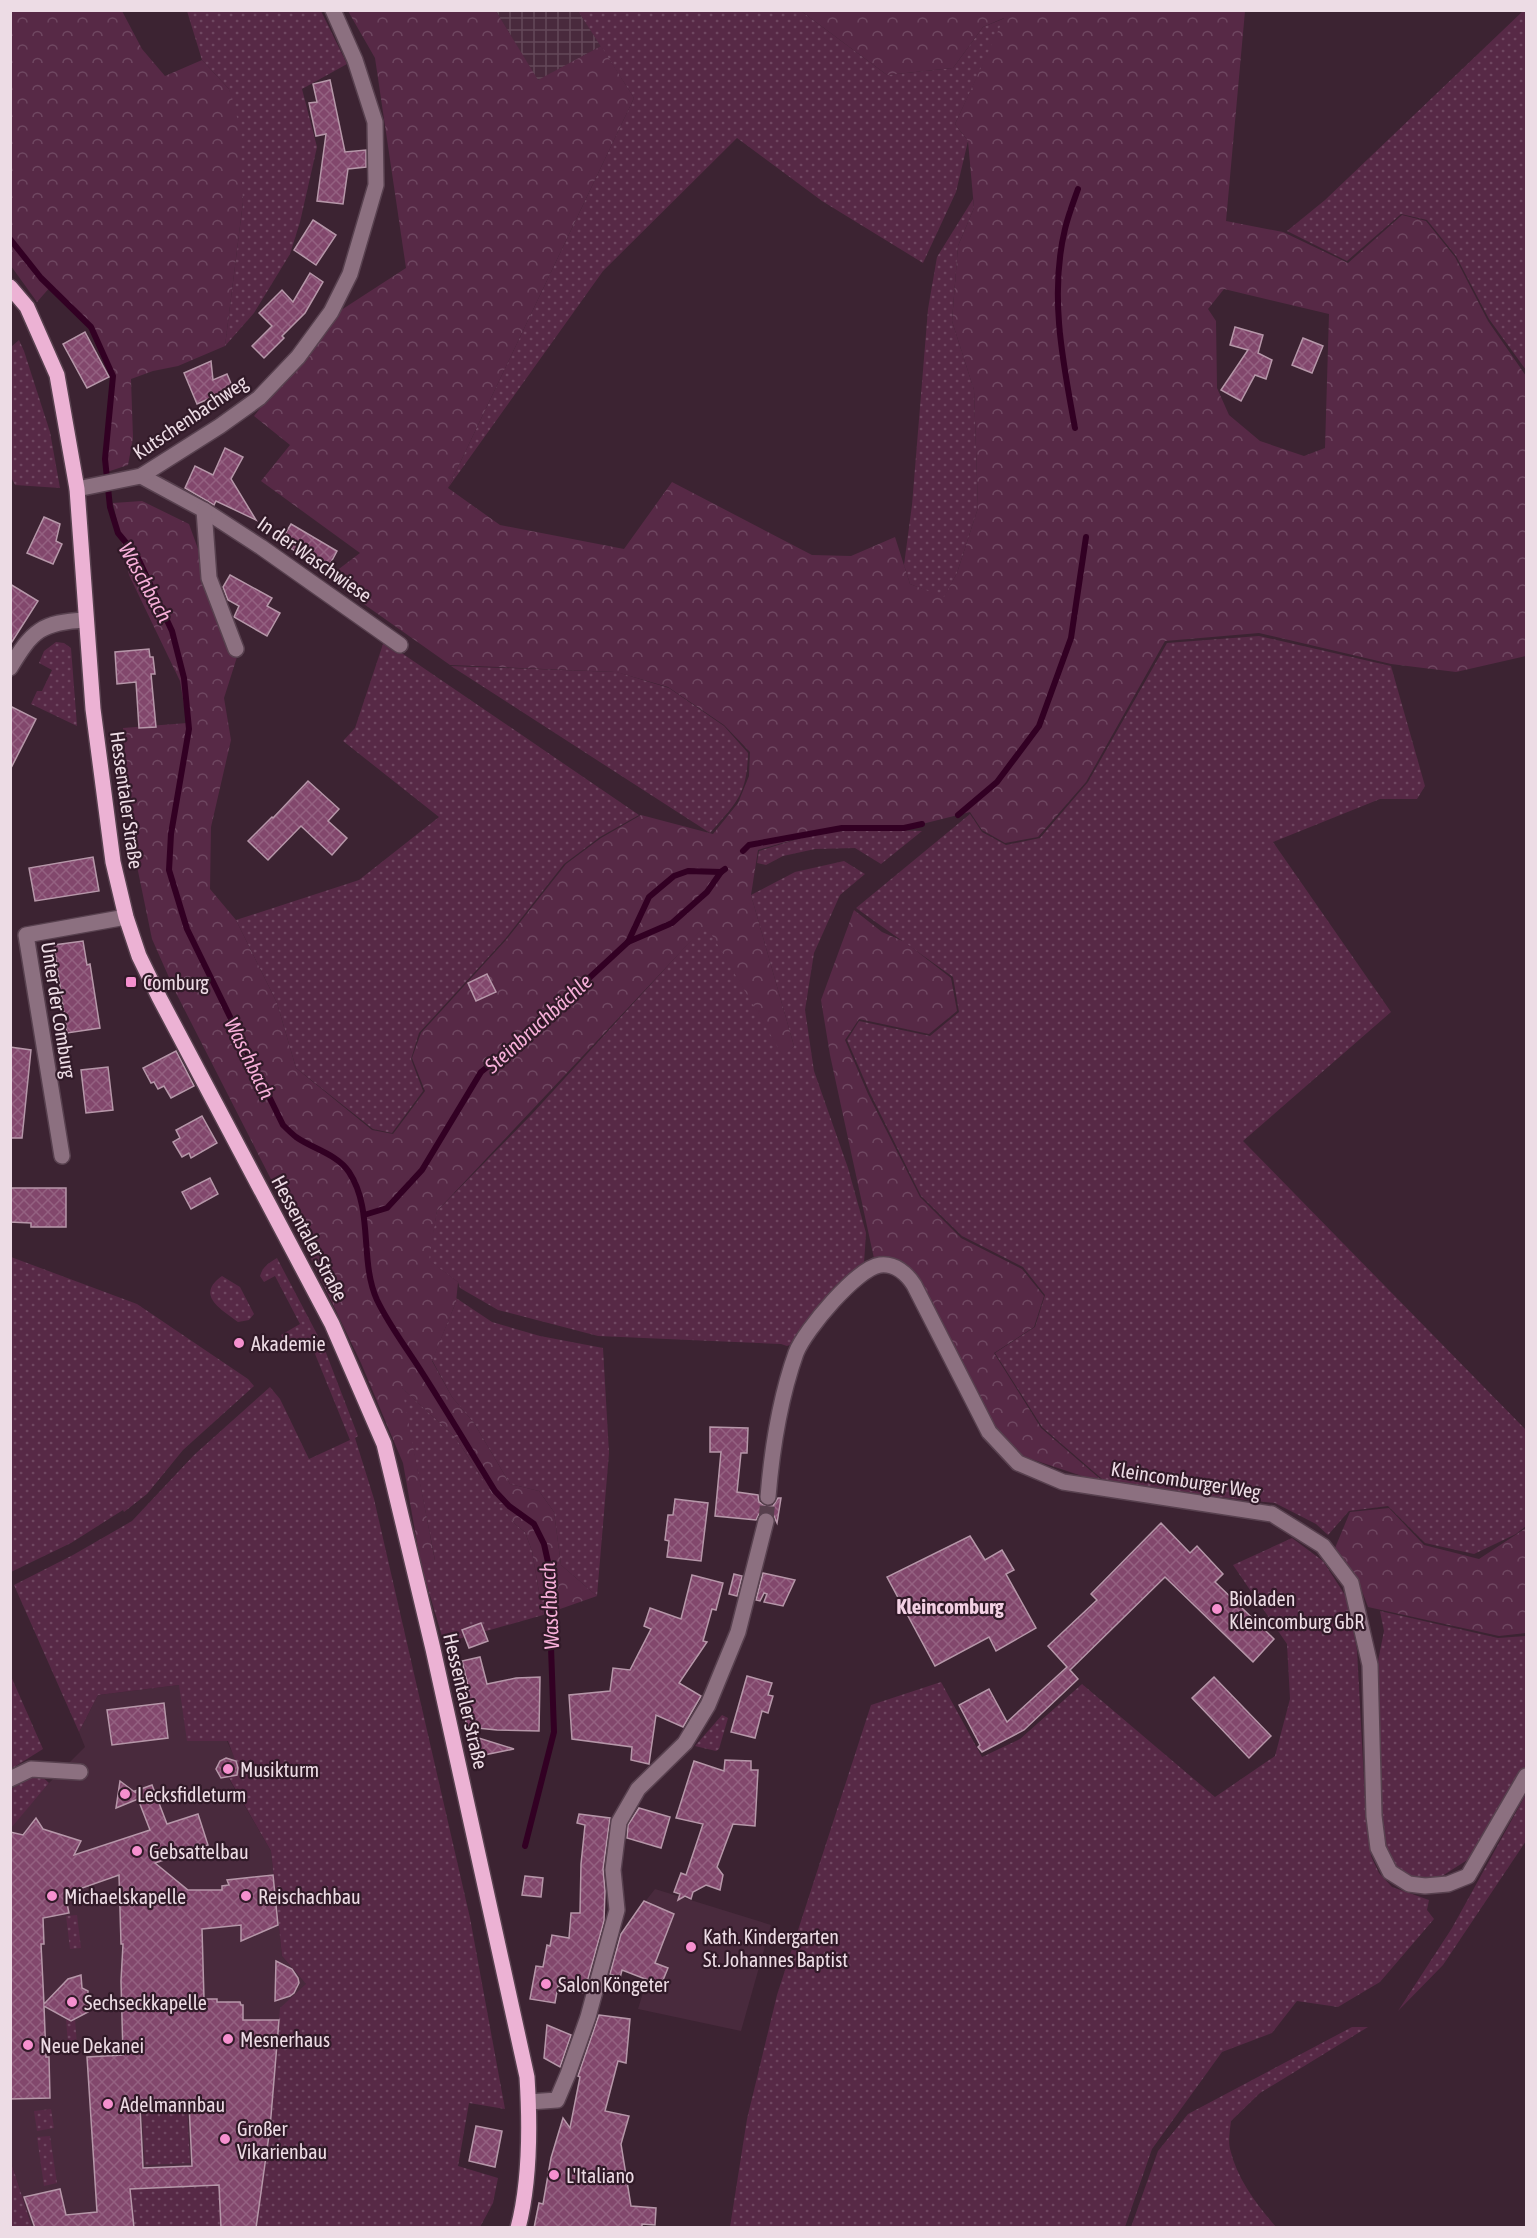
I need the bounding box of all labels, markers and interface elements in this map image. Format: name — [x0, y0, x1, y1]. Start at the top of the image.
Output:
street label: Kutschenbachweg — [128, 370, 252, 464]
street label: In der Waschwiese — [254, 511, 376, 607]
water label: Waschbach — [114, 538, 178, 626]
street label: Hessentaler Straße — [106, 730, 148, 870]
street label: Unter der Comburg — [37, 940, 81, 1080]
water label: Steinbruchbächle — [479, 969, 597, 1078]
place label: Comburg — [143, 971, 209, 994]
marker: Comburg — [124, 975, 138, 989]
water label: Waschbach — [220, 1013, 280, 1103]
street label: Hessentaler Straße — [267, 1171, 353, 1305]
place label: Akademie — [251, 1332, 326, 1355]
marker: Akademie — [232, 1336, 246, 1350]
street label: Kleincomburger Weg — [1109, 1457, 1263, 1503]
water label: Waschbach — [535, 1562, 563, 1650]
place label: Bioladen Kleincomburg GbR — [1229, 1587, 1364, 1633]
district label: Kleincomburg — [896, 1594, 1005, 1618]
marker: Bioladen Kleincomburg GbR — [1210, 1602, 1224, 1616]
street label: Hessentaler Straße — [439, 1631, 493, 1771]
place label: Musikturm — [240, 1758, 319, 1781]
marker: Musikturm — [221, 1762, 235, 1776]
place label: Lecksfidleturm — [137, 1783, 246, 1806]
marker: Lecksfidleturm — [118, 1787, 132, 1801]
place label: Gebsattelbau — [149, 1840, 249, 1863]
marker: Gebsattelbau — [130, 1844, 144, 1858]
place label: Michaelskapelle — [64, 1885, 186, 1908]
place label: Reischachbau — [258, 1885, 361, 1908]
marker: Michaelskapelle — [45, 1889, 59, 1903]
marker: Reischachbau — [239, 1889, 253, 1903]
place label: Kath. Kindergarten St. Johannes Baptist — [703, 1925, 848, 1971]
marker: Kath. Kindergarten St. Johannes Baptist — [684, 1940, 698, 1954]
place label: Salon Köngeter — [558, 1973, 670, 1996]
marker: Salon Köngeter — [539, 1977, 553, 1991]
place label: Sechseckkapelle — [84, 1991, 207, 2014]
marker: Sechseckkapelle — [65, 1995, 79, 2009]
place label: Mesnerhaus — [240, 2028, 330, 2051]
marker: Mesnerhaus — [221, 2032, 235, 2046]
place label: Neue Dekanei — [40, 2034, 144, 2057]
marker: Neue Dekanei — [21, 2038, 35, 2052]
place label: Adelmannbau — [120, 2093, 225, 2116]
marker: Adelmannbau — [101, 2097, 115, 2111]
place label: Großer Vikarienbau — [237, 2117, 327, 2163]
marker: Großer Vikarienbau — [218, 2132, 232, 2146]
place label: L'Italiano — [566, 2164, 634, 2187]
marker: L'Italiano — [547, 2168, 561, 2182]

